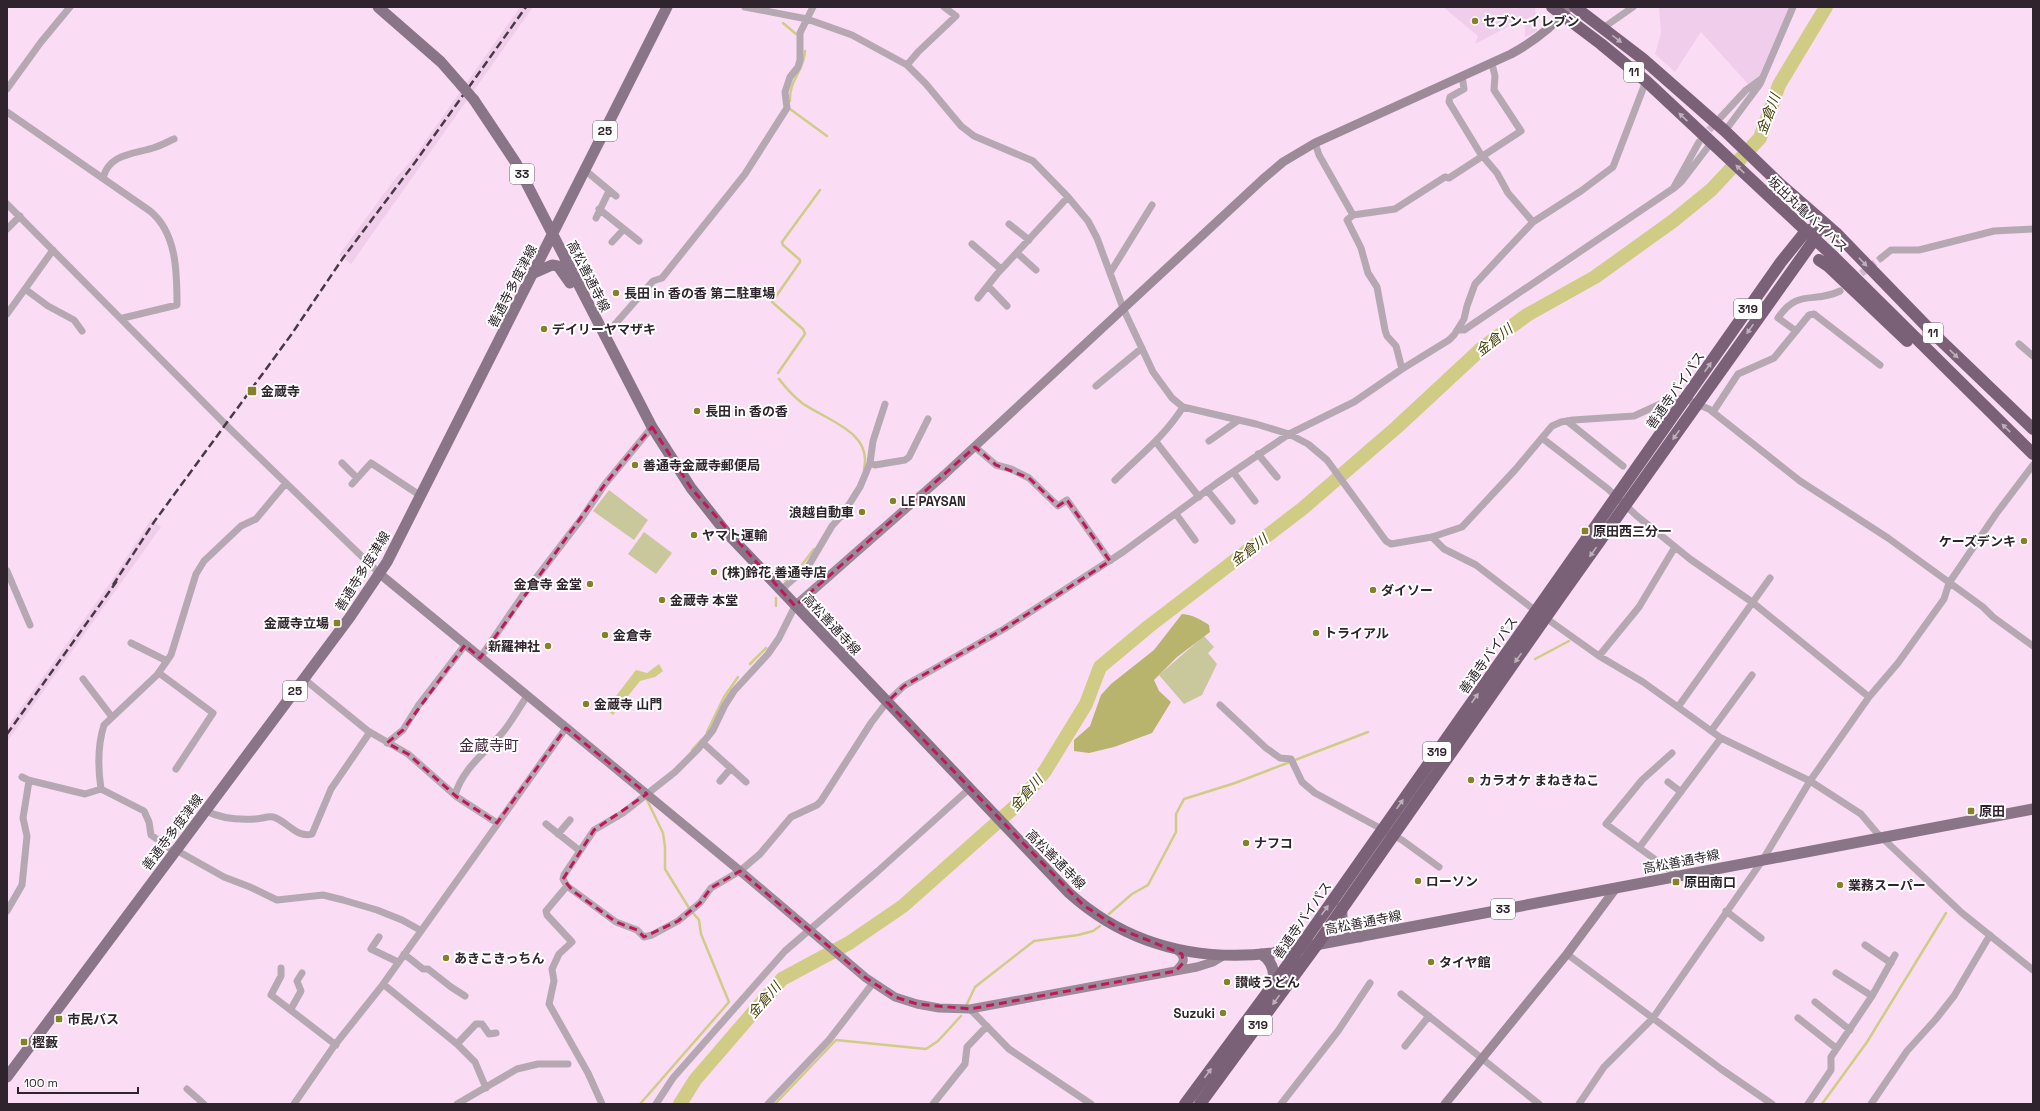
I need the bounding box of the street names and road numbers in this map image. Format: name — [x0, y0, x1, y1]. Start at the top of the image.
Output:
road number: 11 — [1624, 62, 1644, 82]
road number: 25 — [593, 121, 617, 141]
road number: 33 — [510, 164, 534, 184]
street label: 坂出丸亀バイパス — [1764, 173, 1851, 256]
street label: 高松善通寺線 — [563, 238, 614, 315]
street label: 善通寺多度津線 — [484, 242, 541, 331]
road number: 319 — [1734, 299, 1762, 319]
road number: 11 — [1923, 323, 1943, 343]
street label: 善通寺バイパス — [1642, 348, 1708, 432]
street label: 善通寺多度津線 — [331, 528, 394, 614]
street label: 高松善通寺線 — [799, 590, 864, 659]
street label: 善通寺バイパス — [1455, 613, 1521, 697]
road number: 25 — [283, 681, 307, 701]
road number: 319 — [1423, 742, 1451, 762]
street label: 善通寺多度津線 — [138, 791, 207, 874]
street label: 高松善通寺線 — [1022, 826, 1089, 893]
street label: 高松善通寺線 — [1641, 846, 1721, 877]
street label: 善通寺バイパス — [1269, 878, 1335, 962]
road number: 33 — [1491, 899, 1515, 919]
street label: 高松善通寺線 — [1323, 907, 1403, 938]
road number: 319 — [1244, 1015, 1272, 1035]

